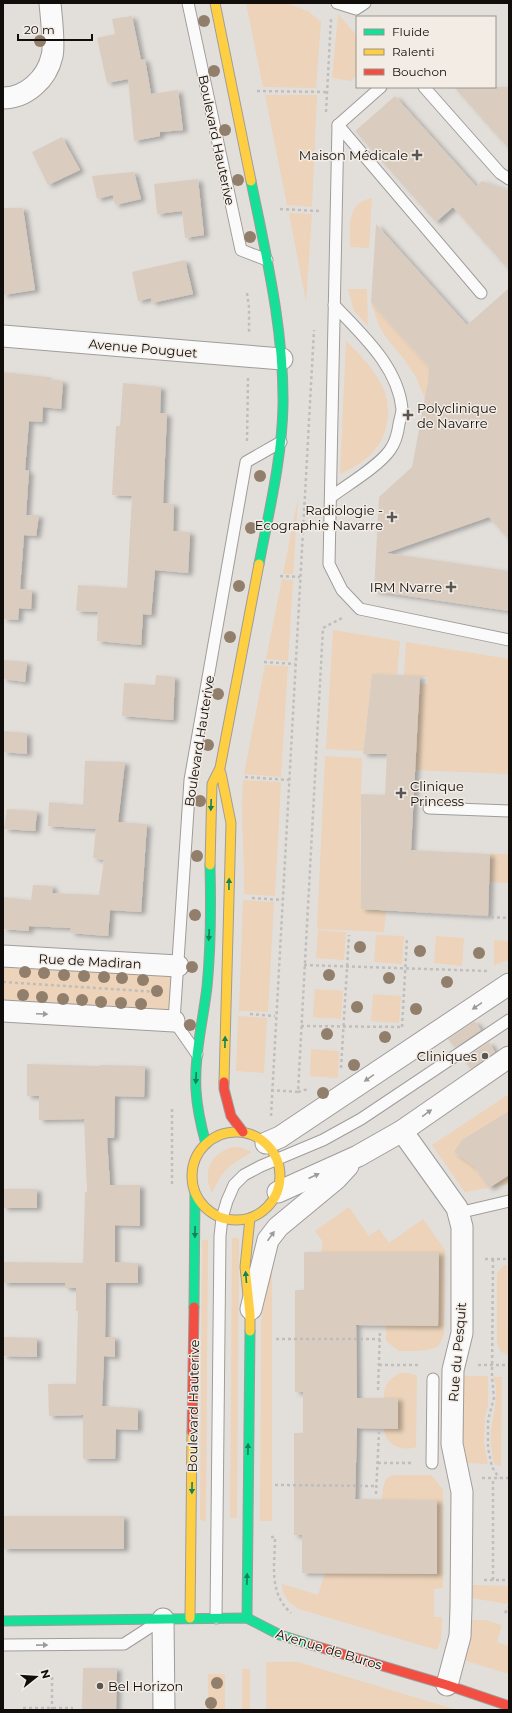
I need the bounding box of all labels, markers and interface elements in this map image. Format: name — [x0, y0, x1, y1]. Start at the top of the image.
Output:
scale bar — [18, 16, 92, 42]
legend — [356, 16, 496, 88]
text: 20 m — [24, 22, 55, 37]
text: Fluide — [392, 24, 430, 39]
text: Ralenti — [392, 44, 434, 59]
text: Bouchon — [392, 64, 447, 79]
street label: Boulevard Hauterive — [195, 73, 239, 207]
place label: Maison Médicale — [299, 147, 408, 163]
marker: Maison Médicale — [411, 149, 423, 161]
street label: Avenue Pouguet — [88, 335, 198, 361]
place label: Polyclinique de Navarre — [417, 400, 497, 431]
marker: Polyclinique de Navarre — [402, 409, 414, 421]
place label: Radiologie - Ecographie Navarre — [255, 502, 383, 533]
marker: Radiologie - Ecographie Navarre — [386, 511, 398, 523]
place label: IRM Nvarre — [370, 579, 442, 595]
marker: IRM Nvarre — [445, 581, 457, 593]
street label: Boulevard Hauterive — [181, 674, 217, 808]
place label: Clinique Princess — [410, 778, 464, 809]
marker: Clinique Princess — [395, 787, 407, 799]
one-way arrow — [208, 799, 215, 811]
one-way arrow — [226, 877, 232, 890]
one-way arrow — [206, 929, 213, 941]
street label: Rue de Madiran — [38, 950, 142, 972]
one-way arrow — [471, 1002, 482, 1009]
one-way arrow — [36, 1010, 48, 1017]
one-way arrow — [222, 1035, 228, 1048]
place label: Cliniques — [417, 1048, 477, 1064]
marker: Cliniques — [480, 1051, 490, 1061]
one-way arrow — [193, 1072, 200, 1084]
one-way arrow — [364, 1074, 374, 1082]
one-way arrow — [422, 1109, 432, 1117]
one-way arrow — [308, 1173, 319, 1179]
one-way arrow — [192, 1226, 198, 1239]
one-way arrow — [267, 1231, 275, 1242]
one-way arrow — [243, 1271, 250, 1283]
street label: Rue du Pesquit — [445, 1302, 469, 1402]
street label: Boulevard Hauterive — [184, 1339, 202, 1473]
one-way arrow — [245, 1442, 251, 1455]
one-way arrow — [189, 1482, 195, 1495]
one-way arrow — [244, 1572, 250, 1585]
street label: Avenue de Buros — [274, 1625, 384, 1673]
one-way arrow — [36, 1642, 49, 1648]
north arrow — [16, 1657, 56, 1697]
text: N — [38, 1668, 54, 1680]
place label: Bel Horizon — [108, 1678, 183, 1694]
marker: Bel Horizon — [95, 1681, 105, 1691]

